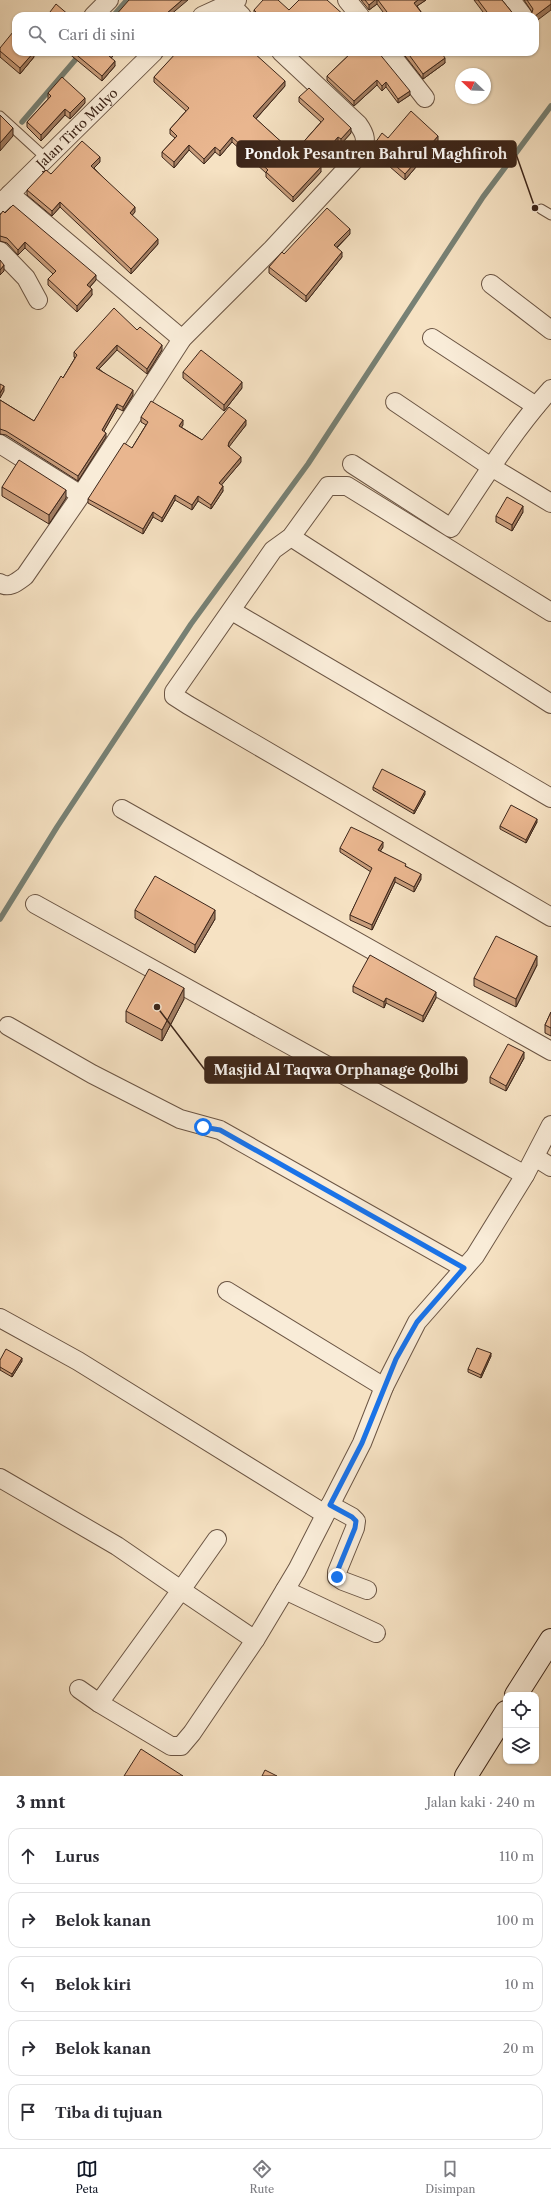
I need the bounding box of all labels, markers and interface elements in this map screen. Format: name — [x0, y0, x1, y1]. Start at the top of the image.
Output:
search box — [12, 12, 539, 56]
icon: search — [26, 23, 48, 45]
text: Cari di sini — [58, 25, 135, 44]
north arrow — [455, 68, 491, 104]
street label: Jalan Tirto Mulyo — [31, 85, 121, 173]
callout: Pondok Pesantren Bahrul Maghfiroh — [237, 141, 516, 167]
text: Pondok Pesantren Bahrul Maghfiroh — [245, 145, 508, 163]
callout: Masjid Al Taqwa Orphanage Qolbi — [205, 1057, 467, 1083]
text: Masjid Al Taqwa Orphanage Qolbi — [213, 1061, 459, 1079]
route start — [194, 1118, 212, 1136]
route end — [328, 1568, 346, 1586]
map controls — [503, 1692, 539, 1764]
button: locate — [503, 1692, 539, 1728]
button: layers — [503, 1728, 539, 1764]
text: 3 mnt — [16, 1792, 65, 1812]
text: Jalan kaki · 240 m — [426, 1794, 535, 1810]
icon: ahead — [17, 1845, 39, 1867]
text: Lurus — [55, 1847, 100, 1866]
text: 110 m — [499, 1848, 534, 1864]
icon: right — [17, 1909, 39, 1931]
text: Belok kanan — [55, 1911, 151, 1930]
text: 100 m — [496, 1912, 534, 1928]
icon: left — [17, 1973, 39, 1995]
text: Belok kiri — [55, 1975, 131, 1994]
text: 10 m — [505, 1976, 534, 1992]
icon: right — [17, 2037, 39, 2059]
text: Belok kanan — [55, 2039, 151, 2058]
text: 20 m — [503, 2040, 534, 2056]
icon: arrive — [17, 2101, 39, 2123]
text: Tiba di tujuan — [55, 2103, 163, 2122]
tab: Peta — [76, 2158, 98, 2196]
tab: Rute — [249, 2158, 274, 2196]
tab: Disimpan — [425, 2158, 475, 2196]

